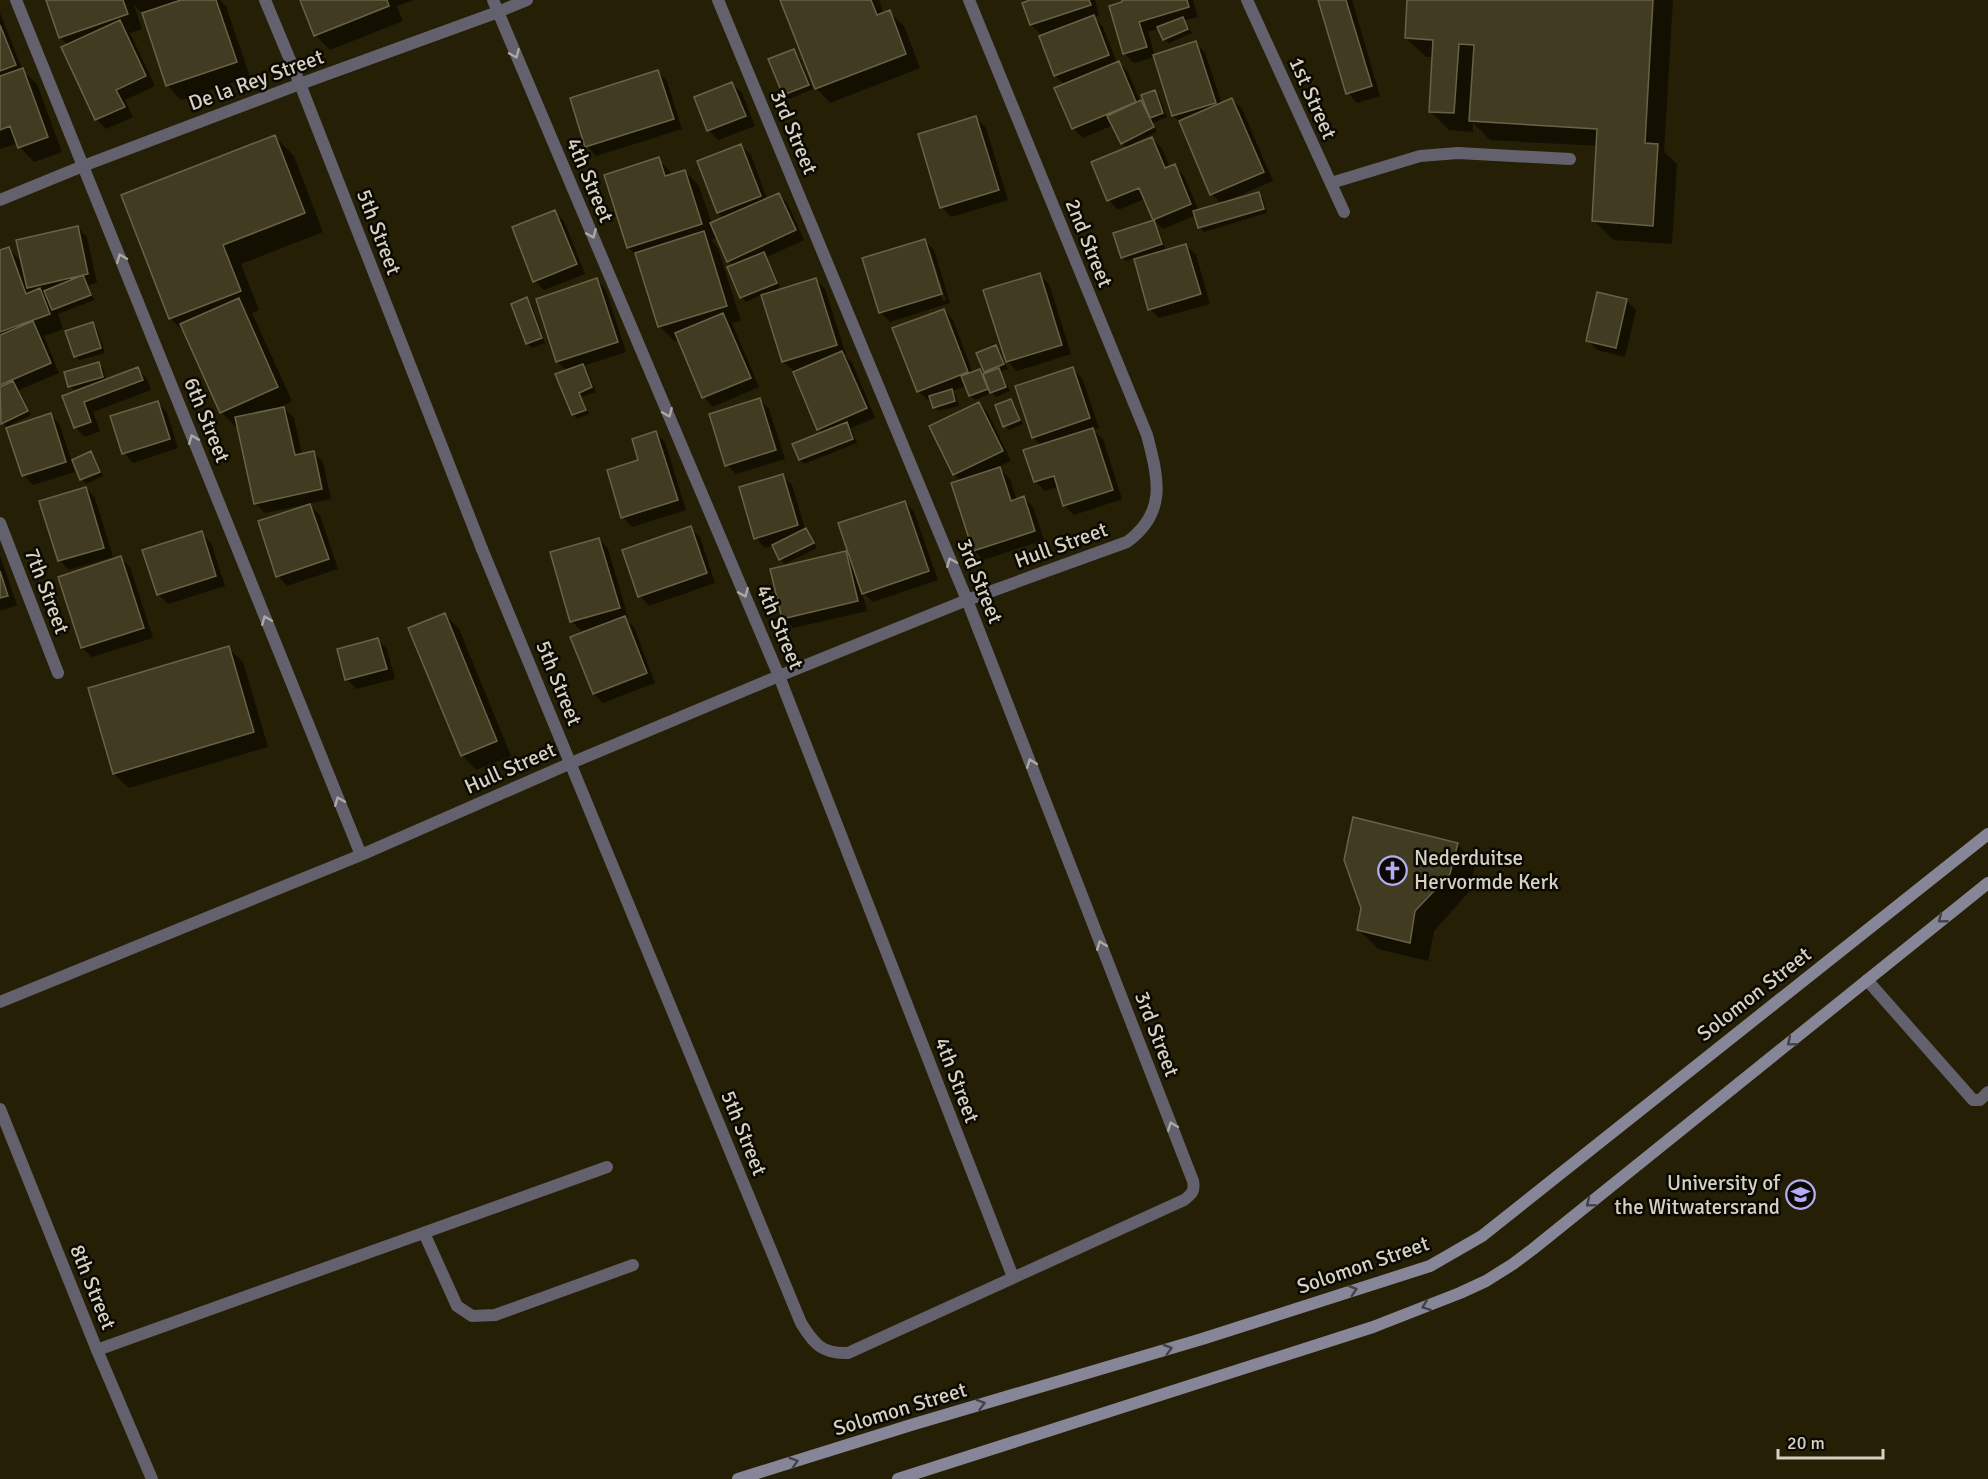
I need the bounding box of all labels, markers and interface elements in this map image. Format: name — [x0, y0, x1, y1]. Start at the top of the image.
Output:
street label: De la Rey Street — [185, 44, 327, 116]
one-way arrow — [508, 48, 520, 59]
street label: 1st Street — [1283, 53, 1343, 143]
street label: 3rd Street — [765, 86, 823, 178]
street label: 4th Street — [561, 134, 619, 226]
street label: 5th Street — [351, 186, 407, 278]
street label: 2nd Street — [1059, 195, 1119, 291]
one-way arrow — [584, 227, 596, 238]
one-way arrow — [115, 253, 128, 264]
street label: 6th Street — [178, 374, 236, 466]
one-way arrow — [661, 407, 673, 418]
one-way arrow — [188, 434, 200, 445]
street label: Hull Street — [1011, 516, 1111, 574]
street label: 3rd Street — [951, 535, 1009, 627]
street label: 7th Street — [19, 545, 75, 637]
one-way arrow — [946, 557, 958, 568]
street label: 4th Street — [751, 581, 809, 673]
one-way arrow — [737, 586, 749, 597]
one-way arrow — [261, 615, 273, 626]
street label: 5th Street — [530, 637, 588, 729]
street label: Hull Street — [460, 736, 560, 800]
one-way arrow — [1025, 758, 1038, 769]
one-way arrow — [334, 796, 346, 807]
place label: Nederduitse Hervormde Kerk — [1414, 845, 1559, 895]
church icon: Nederduitse Hervormde Kerk — [1377, 854, 1409, 886]
one-way arrow — [1938, 912, 1949, 923]
one-way arrow — [1096, 940, 1109, 950]
street label: Solomon Street — [1692, 941, 1816, 1047]
street label: 3rd Street — [1129, 988, 1185, 1080]
street label: 4th Street — [929, 1034, 985, 1126]
one-way arrow — [1786, 1034, 1797, 1045]
street label: 5th Street — [715, 1087, 773, 1179]
one-way arrow — [1167, 1122, 1179, 1133]
place label: University of the Witwatersrand — [1614, 1170, 1781, 1220]
school or university icon: University of the Witwatersrand — [1785, 1179, 1817, 1211]
one-way arrow — [1585, 1196, 1596, 1207]
street label: Solomon Street — [1294, 1230, 1432, 1300]
street label: 8th Street — [64, 1241, 122, 1333]
one-way arrow — [1347, 1285, 1358, 1297]
one-way arrow — [1421, 1299, 1432, 1312]
one-way arrow — [1162, 1344, 1173, 1356]
street label: Solomon Street — [830, 1376, 970, 1442]
one-way arrow — [975, 1399, 986, 1411]
scale bar — [1778, 1422, 1883, 1460]
text: 20 m — [1787, 1432, 1825, 1454]
one-way arrow — [788, 1456, 799, 1469]

